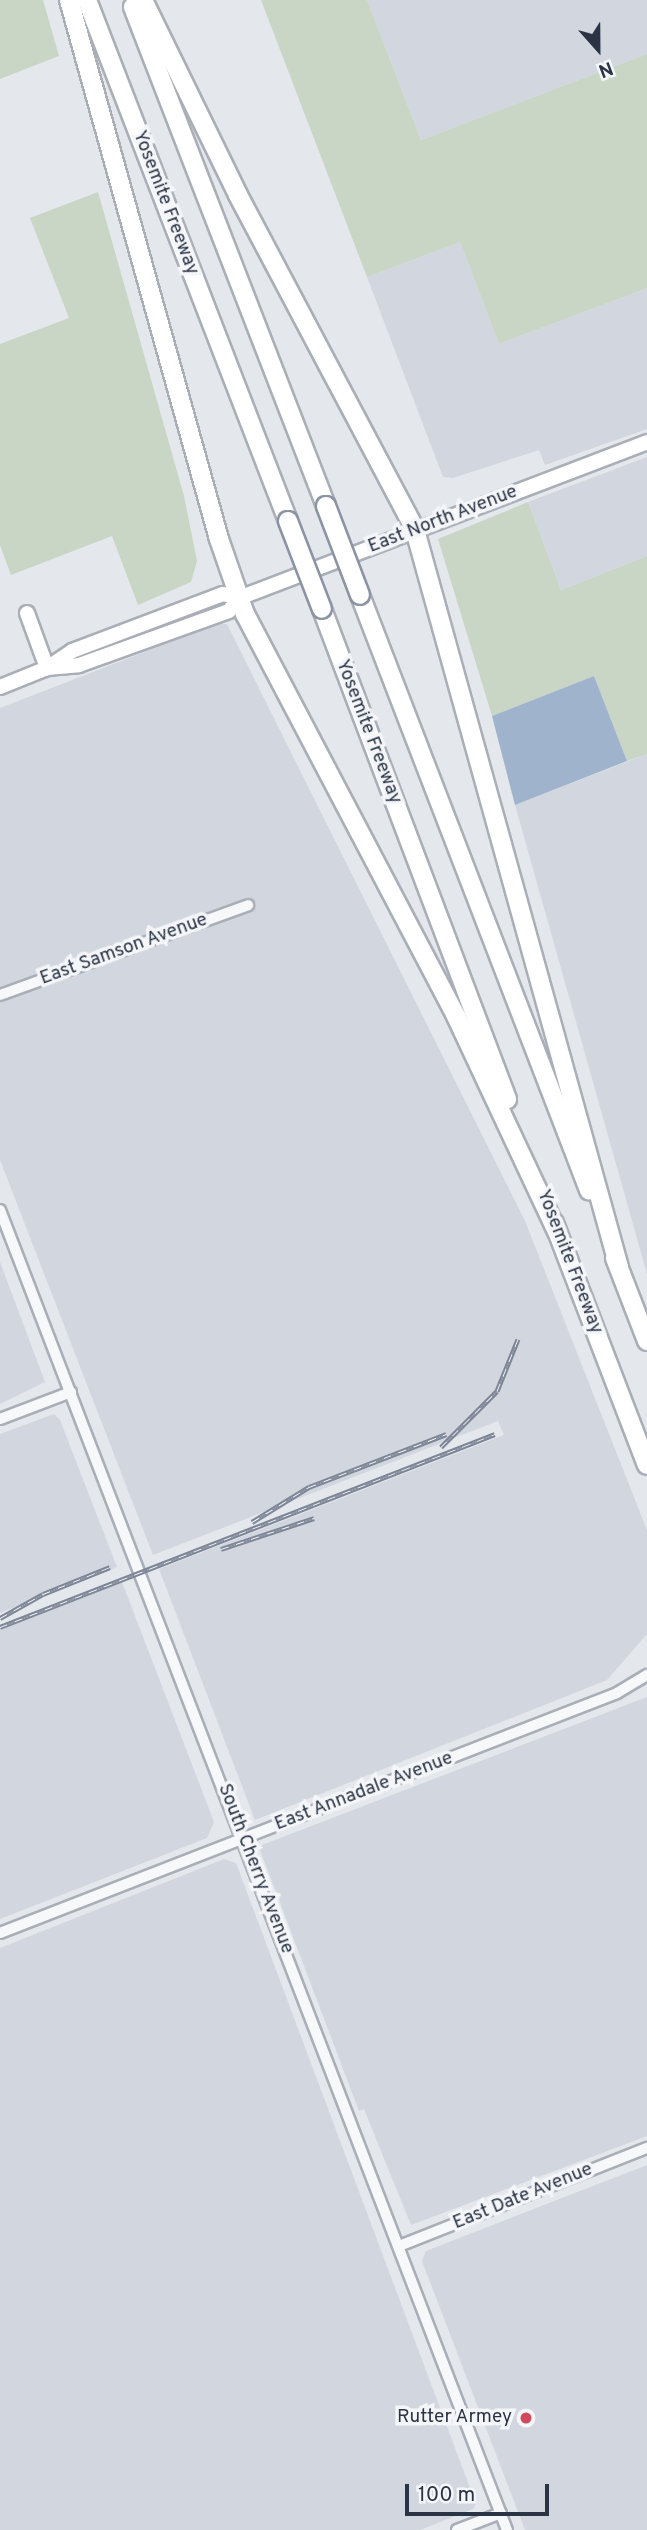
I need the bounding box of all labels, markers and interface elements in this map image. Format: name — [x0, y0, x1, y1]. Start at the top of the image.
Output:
north arrow — [563, 14, 633, 84]
text: N — [595, 55, 616, 82]
street label: Yosemite Freeway — [127, 128, 203, 278]
street label: East North Avenue — [365, 481, 521, 559]
street label: Yosemite Freeway — [330, 657, 406, 807]
street label: East Samson Avenue — [37, 909, 211, 991]
street label: Yosemite Freeway — [531, 1187, 607, 1337]
street label: East Annadale Avenue — [271, 1747, 457, 1837]
street label: South Cherry Avenue — [212, 1780, 298, 1958]
street label: East Date Avenue — [450, 2158, 596, 2236]
place label: Rutter Armey — [396, 2407, 512, 2429]
marker: Rutter Armey — [518, 2410, 534, 2426]
scale bar — [409, 2470, 552, 2514]
text: 100 m — [418, 2482, 475, 2509]

